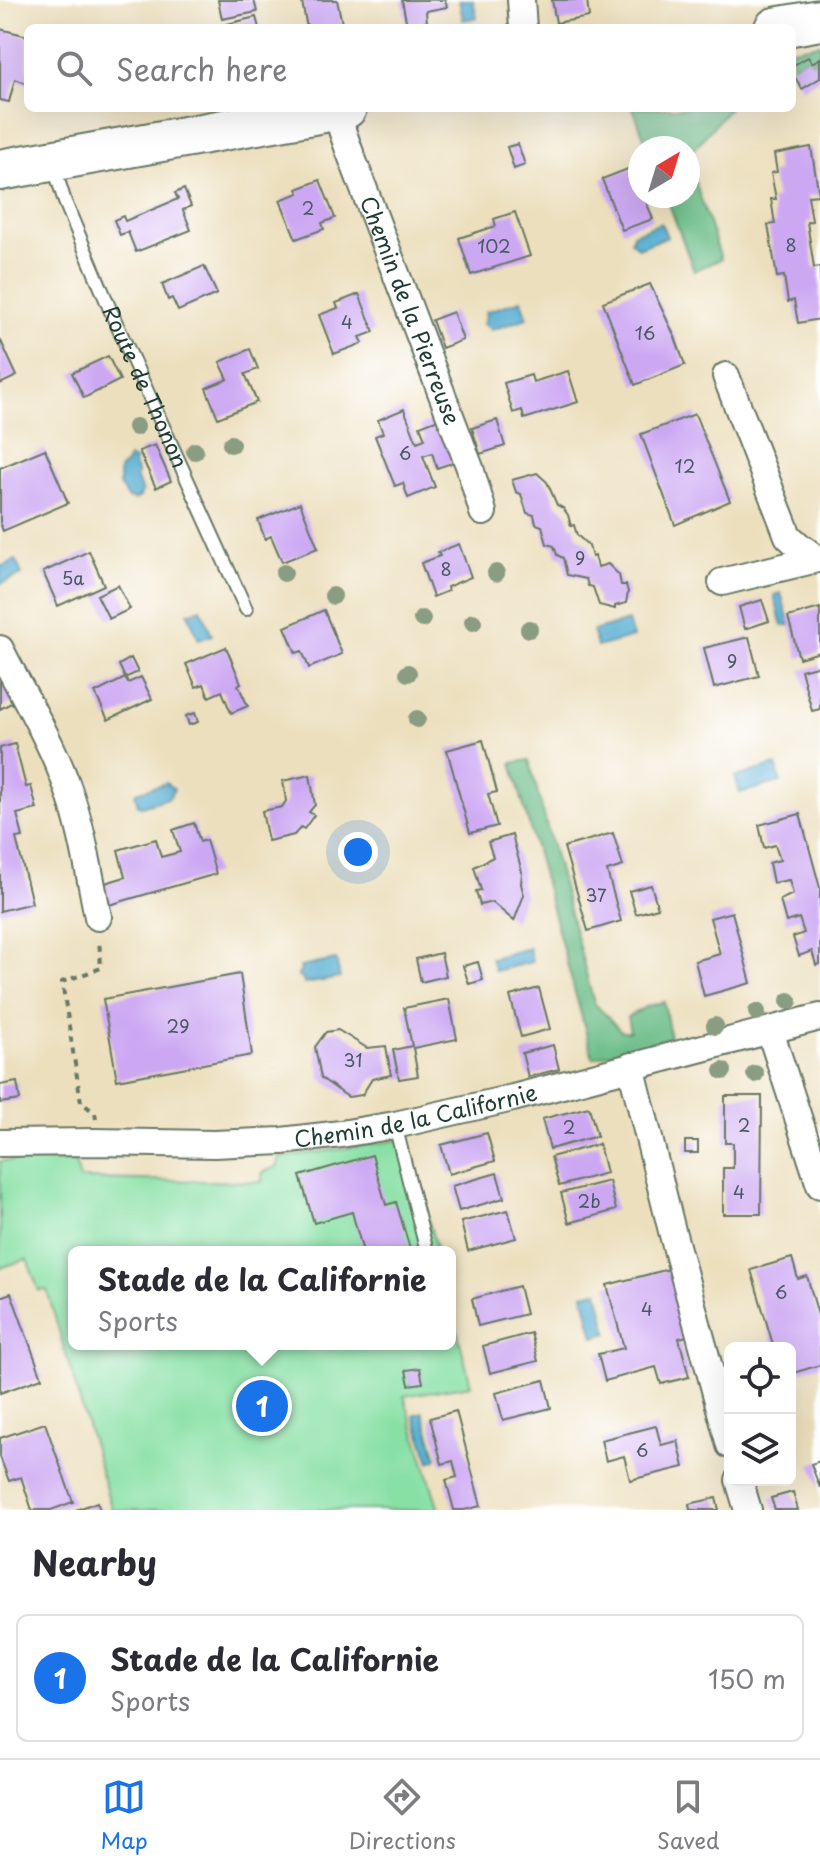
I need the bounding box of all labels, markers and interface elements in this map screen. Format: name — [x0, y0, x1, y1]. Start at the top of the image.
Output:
search box — [24, 24, 796, 112]
icon: search — [52, 46, 96, 90]
text: Search here — [116, 46, 288, 91]
north arrow — [628, 136, 700, 208]
street label: Chemin de la Pierreuse — [353, 191, 470, 429]
house number: 2 — [302, 194, 314, 221]
house number: 8 — [785, 231, 797, 258]
house number: 102 — [477, 232, 511, 259]
street label: Route de Thonon — [95, 300, 198, 473]
house number: 4 — [341, 308, 353, 335]
house number: 16 — [635, 319, 655, 346]
house number: 6 — [399, 439, 411, 466]
house number: 12 — [675, 452, 695, 479]
house number: 9 — [575, 544, 585, 571]
house number: 8 — [440, 555, 452, 582]
house number: 5a — [62, 564, 84, 591]
house number: 9 — [727, 647, 737, 674]
your location — [338, 832, 378, 872]
house number: 37 — [585, 881, 607, 908]
house number: 29 — [167, 1012, 189, 1039]
house number: 31 — [344, 1046, 362, 1073]
street label: Chemin de la Californie — [292, 1074, 540, 1154]
house number: 2 — [738, 1111, 750, 1138]
house number: 2 — [563, 1113, 575, 1140]
house number: 4 — [733, 1178, 745, 1205]
house number: 2b — [577, 1187, 601, 1214]
popup — [68, 1246, 456, 1350]
text: Stade de la Californie — [98, 1256, 426, 1301]
house number: 6 — [775, 1278, 787, 1305]
house number: 4 — [641, 1295, 653, 1322]
text: Sports — [98, 1301, 178, 1340]
map controls — [724, 1342, 796, 1486]
button: locate — [724, 1342, 796, 1414]
pin: 1 — [236, 1376, 288, 1436]
button: layers — [724, 1414, 796, 1486]
house number: 6 — [636, 1436, 648, 1463]
text: Nearby — [32, 1536, 157, 1588]
text: Stade de la Californie — [110, 1636, 439, 1681]
text: 1 — [54, 1659, 66, 1698]
text: 150 m — [708, 1659, 786, 1698]
text: Sports — [110, 1681, 190, 1720]
tab: Map — [101, 1775, 148, 1856]
tab: Directions — [349, 1775, 456, 1856]
tab: Saved — [657, 1775, 719, 1856]

